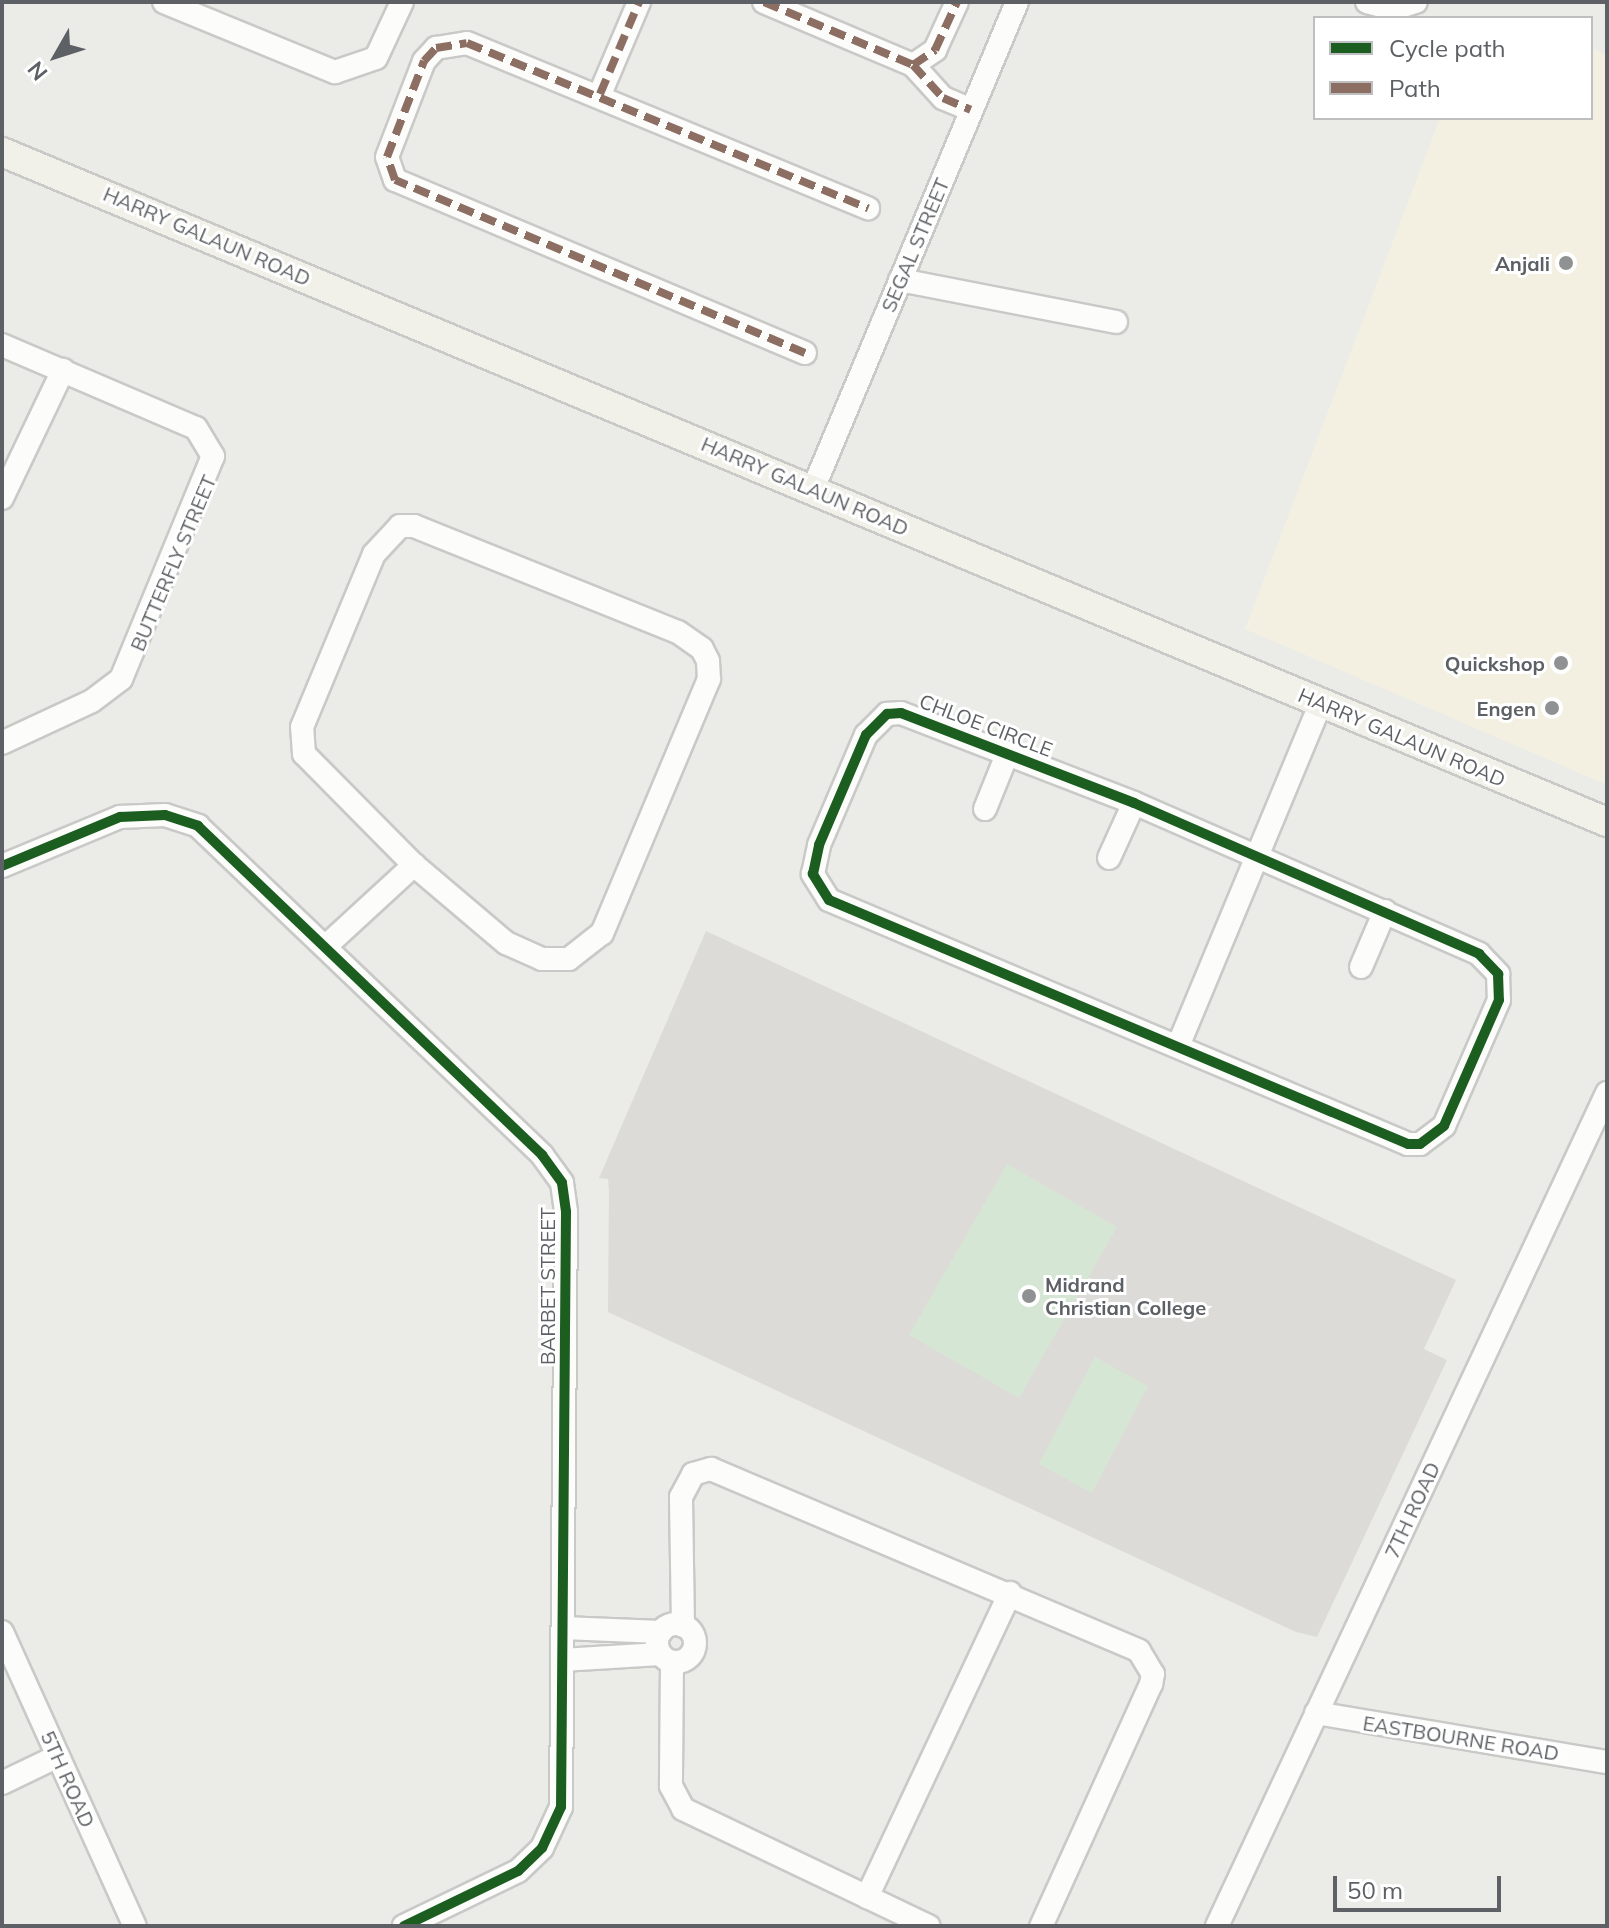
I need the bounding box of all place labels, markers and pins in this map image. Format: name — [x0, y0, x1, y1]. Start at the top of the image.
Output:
place label: Anjali — [1495, 251, 1550, 275]
marker: Anjali — [1557, 254, 1575, 272]
place label: Quickshop — [1445, 651, 1545, 675]
marker: Quickshop — [1552, 654, 1570, 672]
place label: Engen — [1477, 696, 1536, 720]
marker: Engen — [1543, 699, 1561, 717]
place label: Midrand Christian College — [1045, 1272, 1206, 1319]
marker: Midrand Christian College — [1020, 1287, 1038, 1305]

